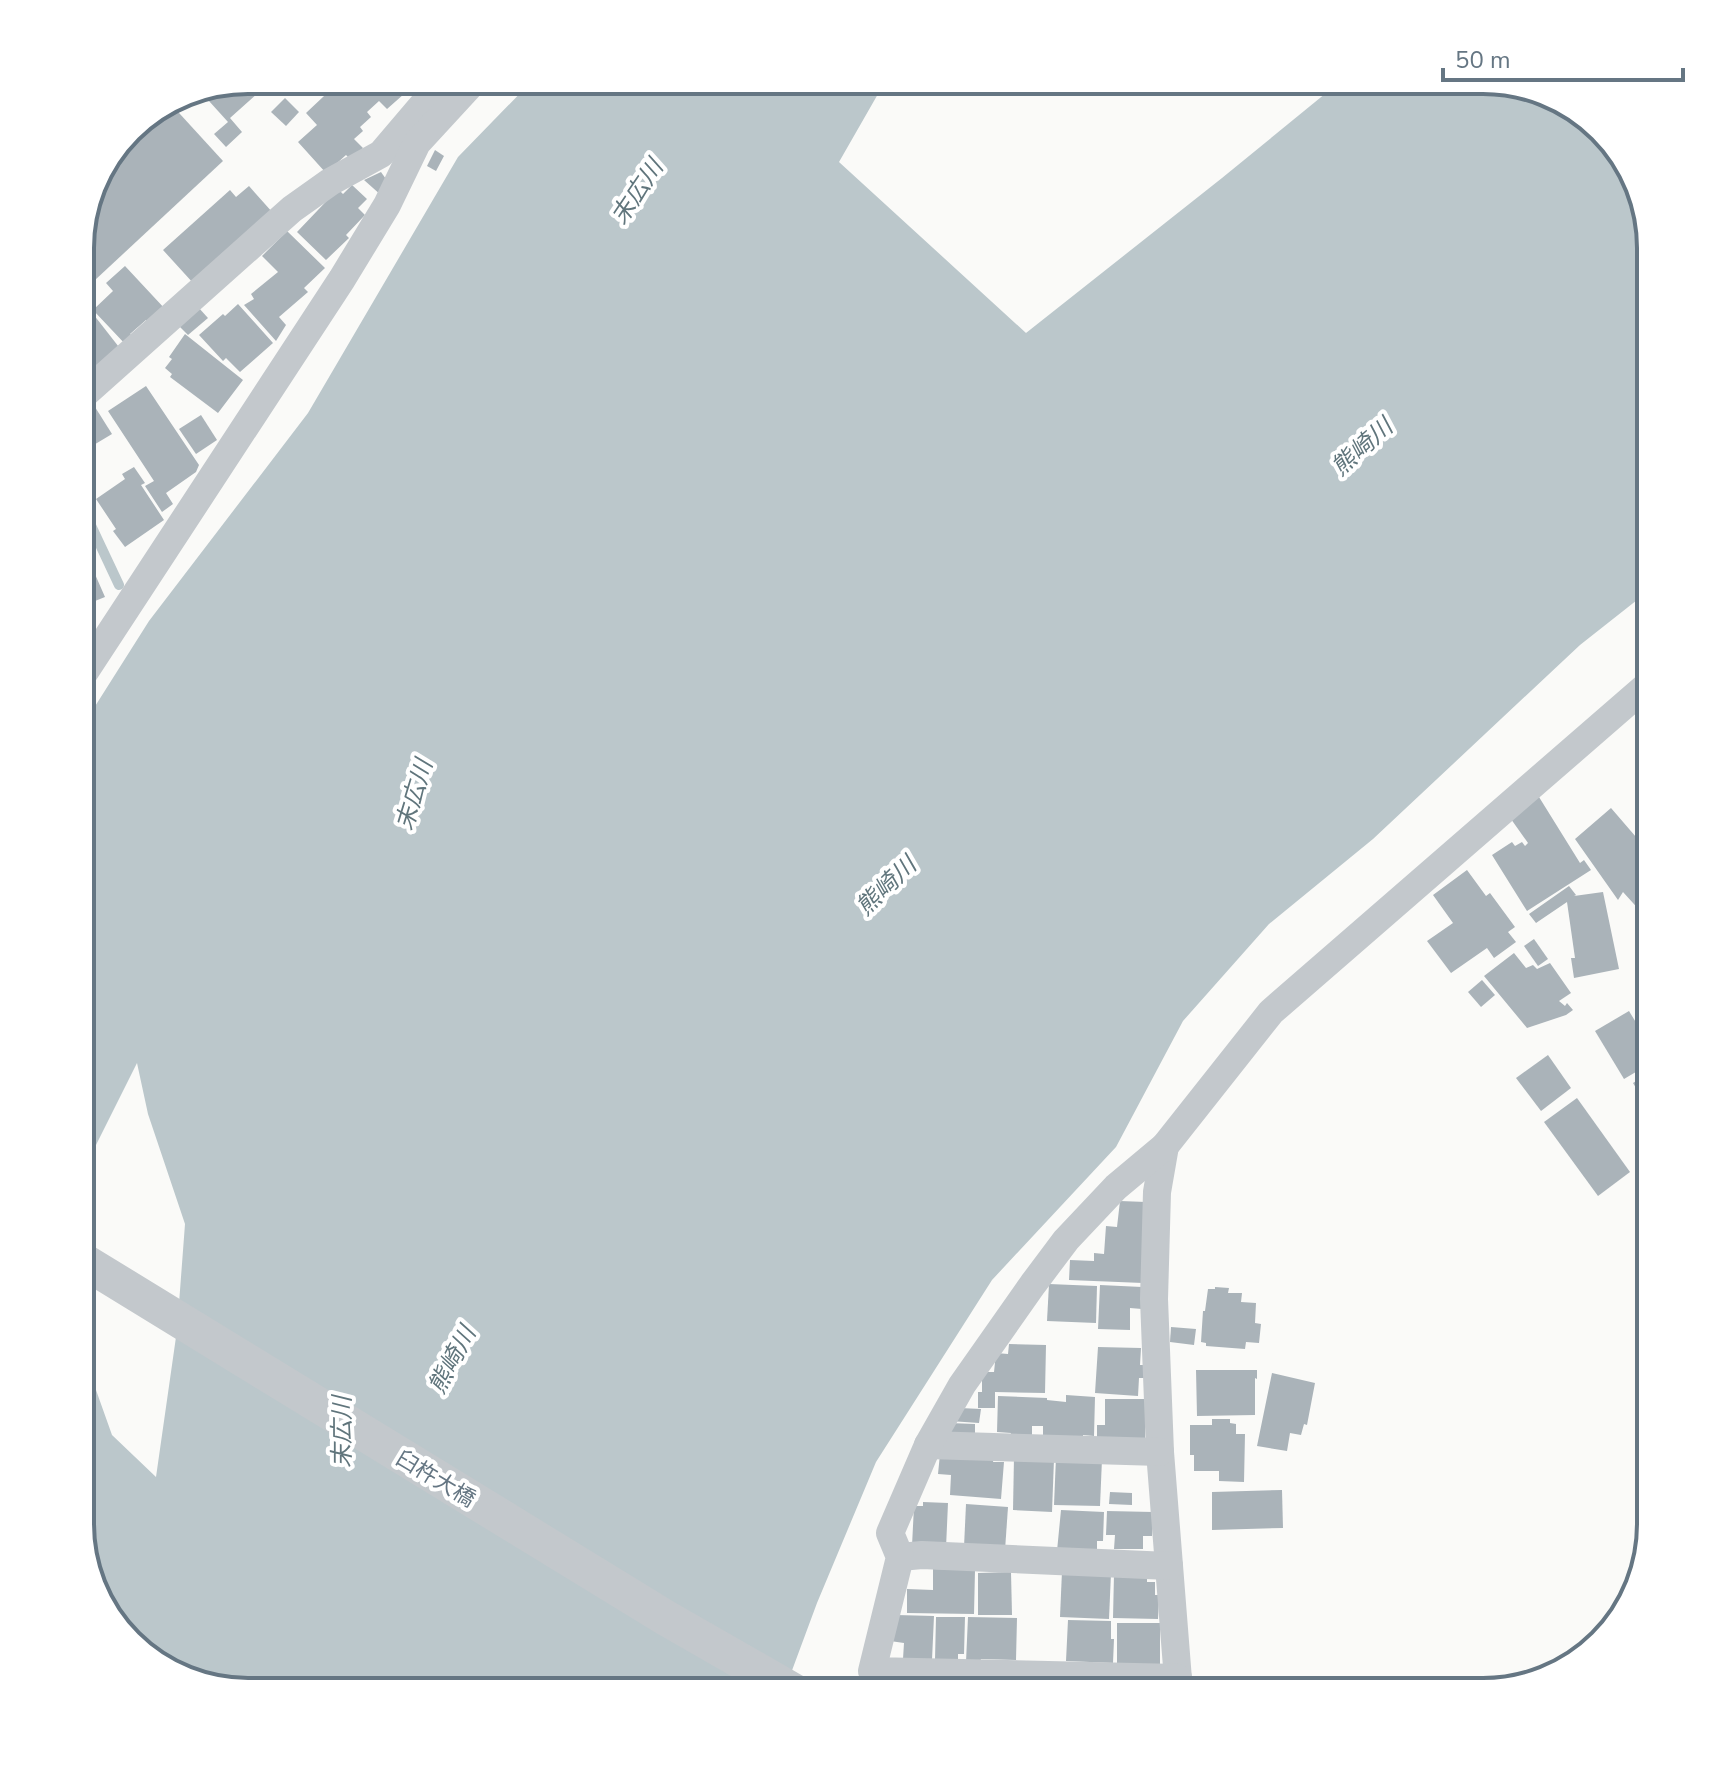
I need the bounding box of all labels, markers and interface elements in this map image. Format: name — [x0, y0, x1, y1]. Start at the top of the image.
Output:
scale bar — [1443, 32, 1683, 82]
text: 50 m — [1455, 44, 1511, 76]
water label: 末広川 — [604, 151, 672, 231]
water label: 熊崎川 — [1325, 409, 1402, 483]
water label: 末広川 — [388, 753, 441, 834]
water label: 熊崎川 — [849, 847, 925, 923]
water label: 熊崎川 — [421, 1318, 484, 1399]
water label: 末広川 — [326, 1393, 358, 1468]
street label: 臼杵大橋 — [390, 1443, 481, 1514]

